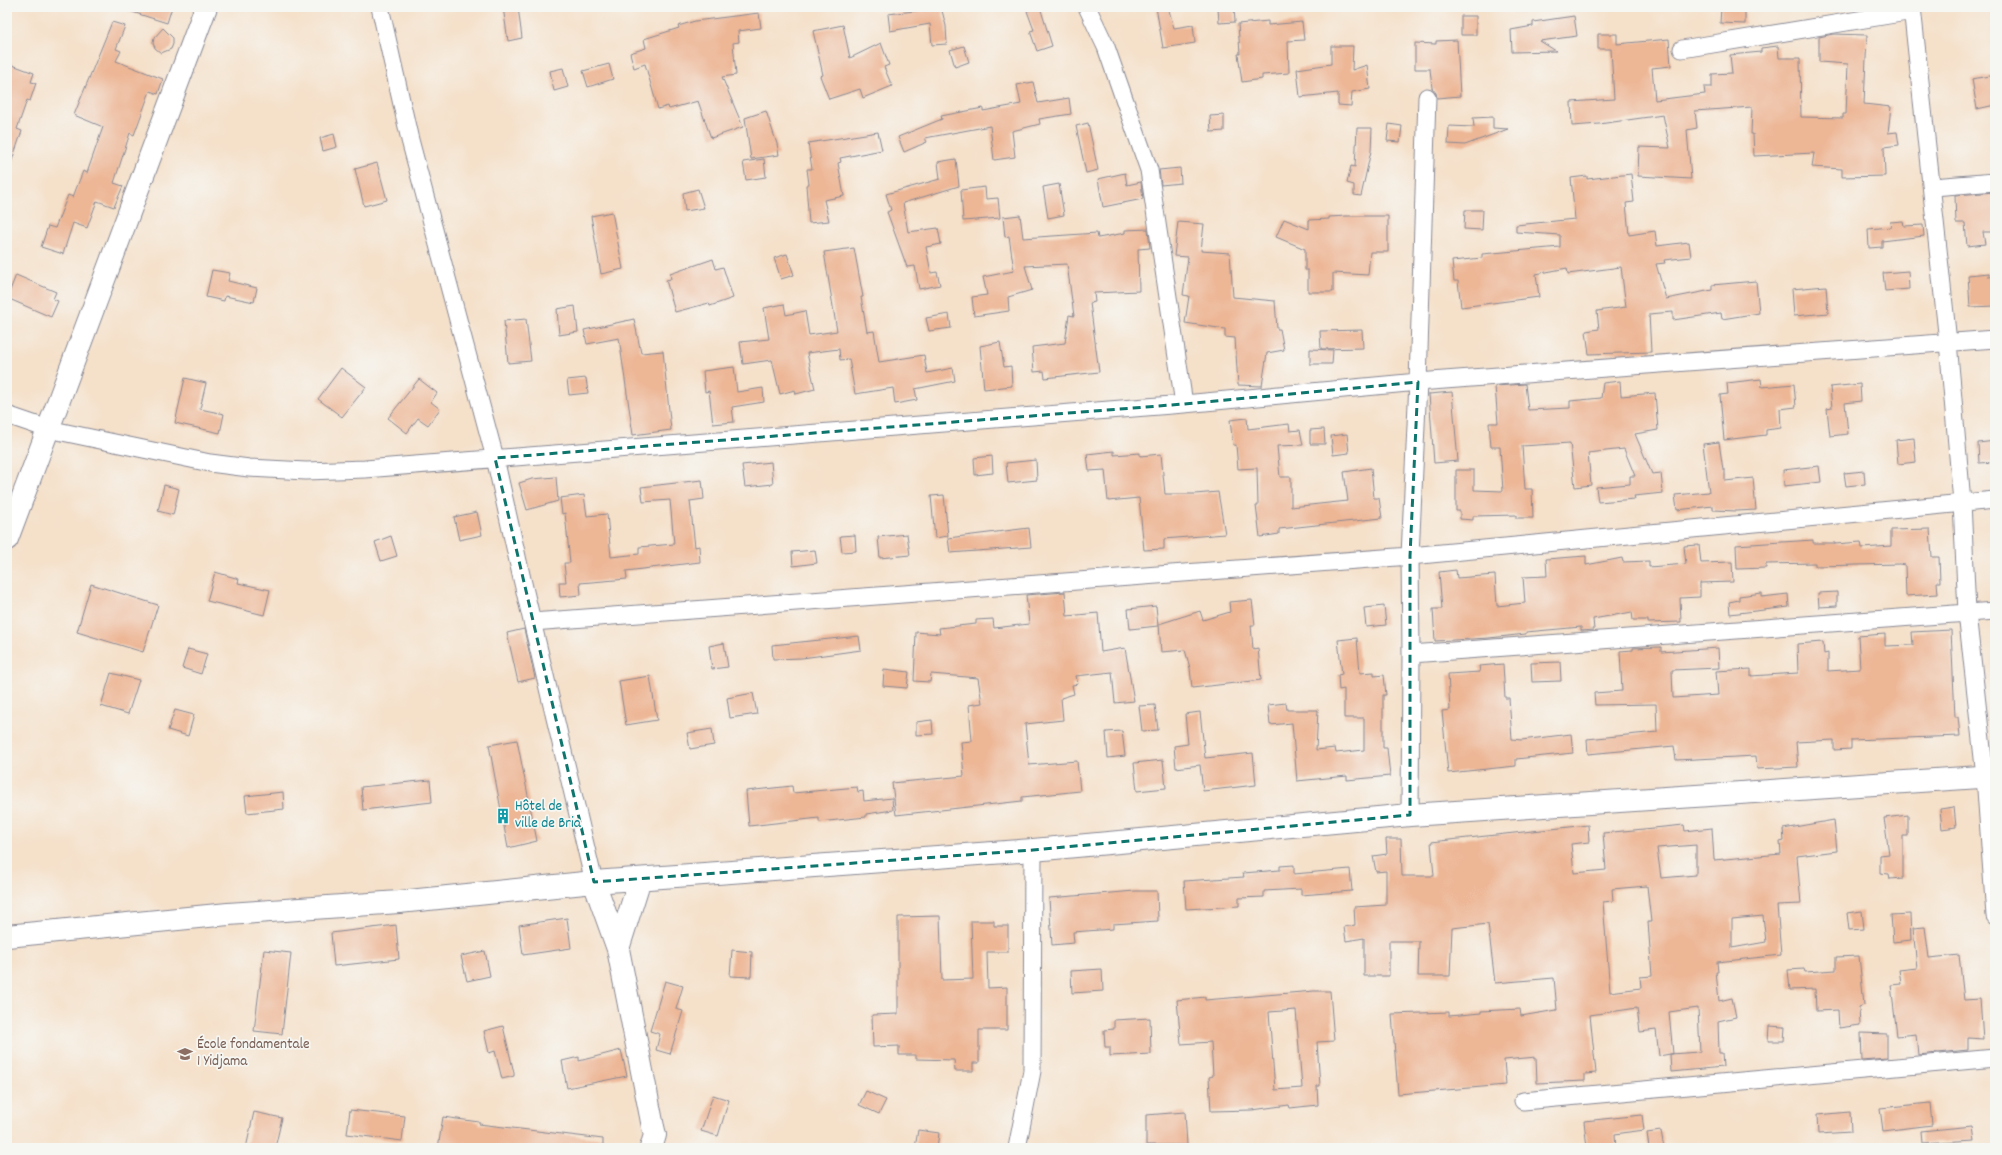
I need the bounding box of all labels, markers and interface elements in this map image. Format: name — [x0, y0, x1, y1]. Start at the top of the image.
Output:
place label: Hôtel de ville de Bria — [515, 796, 582, 835]
building icon: Hôtel de ville de Bria — [494, 807, 512, 825]
place label: École fondamentale 1 Yidjama — [197, 1034, 310, 1073]
school or university icon: École fondamentale 1 Yidjama — [176, 1045, 194, 1063]

